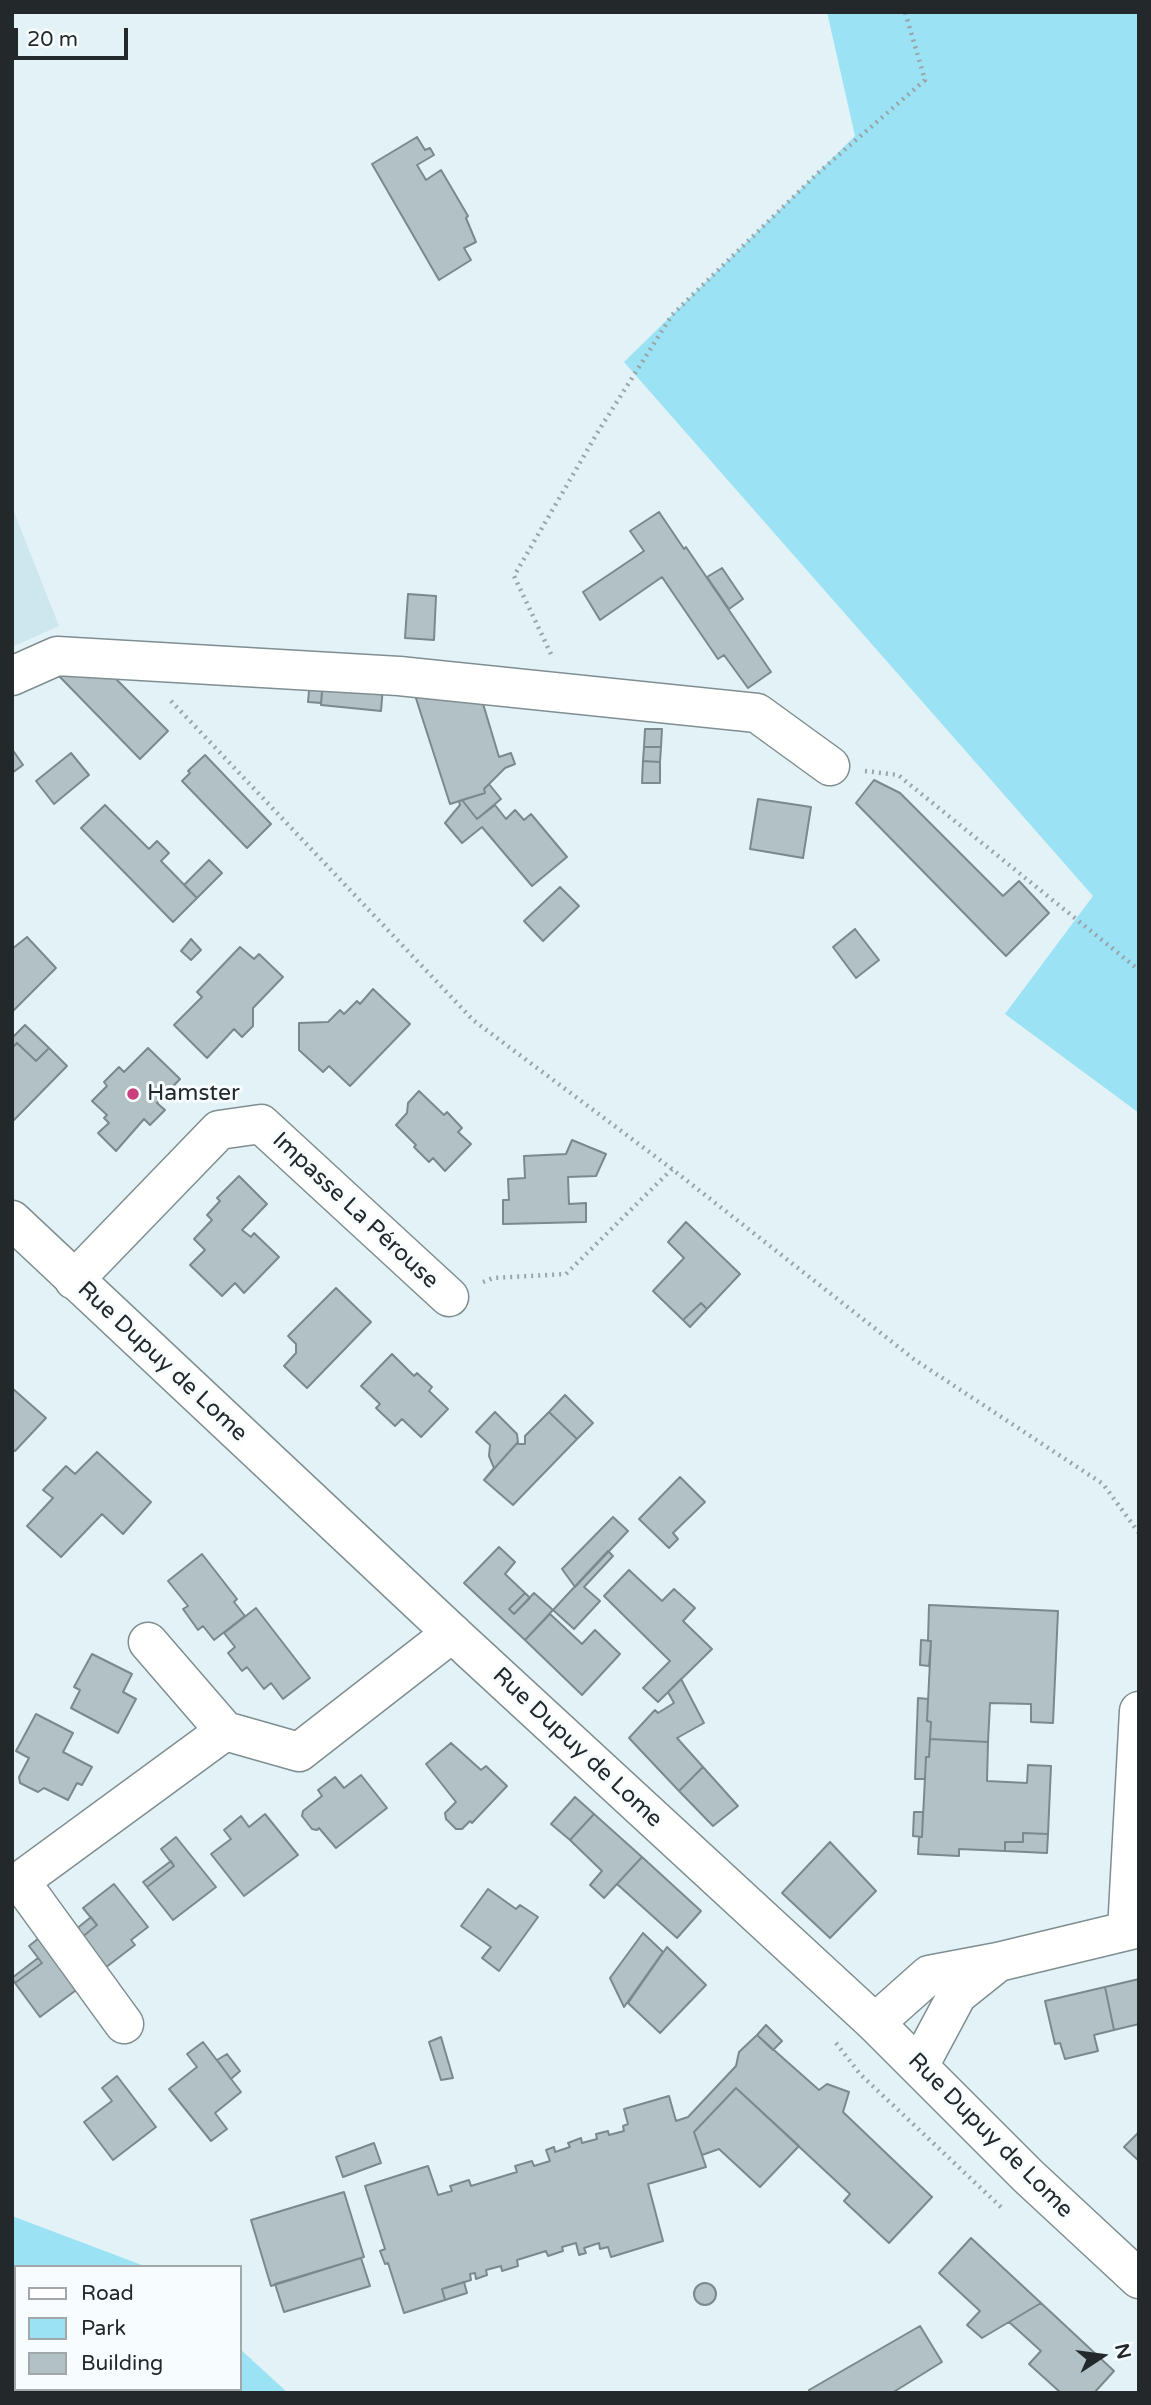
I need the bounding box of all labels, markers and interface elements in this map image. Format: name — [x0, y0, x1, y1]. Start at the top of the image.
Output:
scale bar — [18, 14, 131, 58]
text: 20 m — [27, 27, 78, 52]
place label: Hamster — [147, 1080, 240, 1108]
marker: Hamster — [125, 1086, 141, 1102]
street label: Impasse La Pérouse — [266, 1127, 444, 1295]
street label: Rue Dupuy de Lome — [71, 1276, 253, 1448]
street label: Rue Dupuy de Lome — [486, 1662, 668, 1834]
street label: Rue Dupuy de Lome — [902, 2048, 1078, 2224]
legend — [14, 2265, 242, 2391]
text: Road — [81, 2281, 134, 2306]
text: Park — [81, 2316, 126, 2341]
north arrow — [1067, 2321, 1137, 2391]
text: N — [1110, 2341, 1135, 2361]
text: Building — [81, 2351, 163, 2376]

